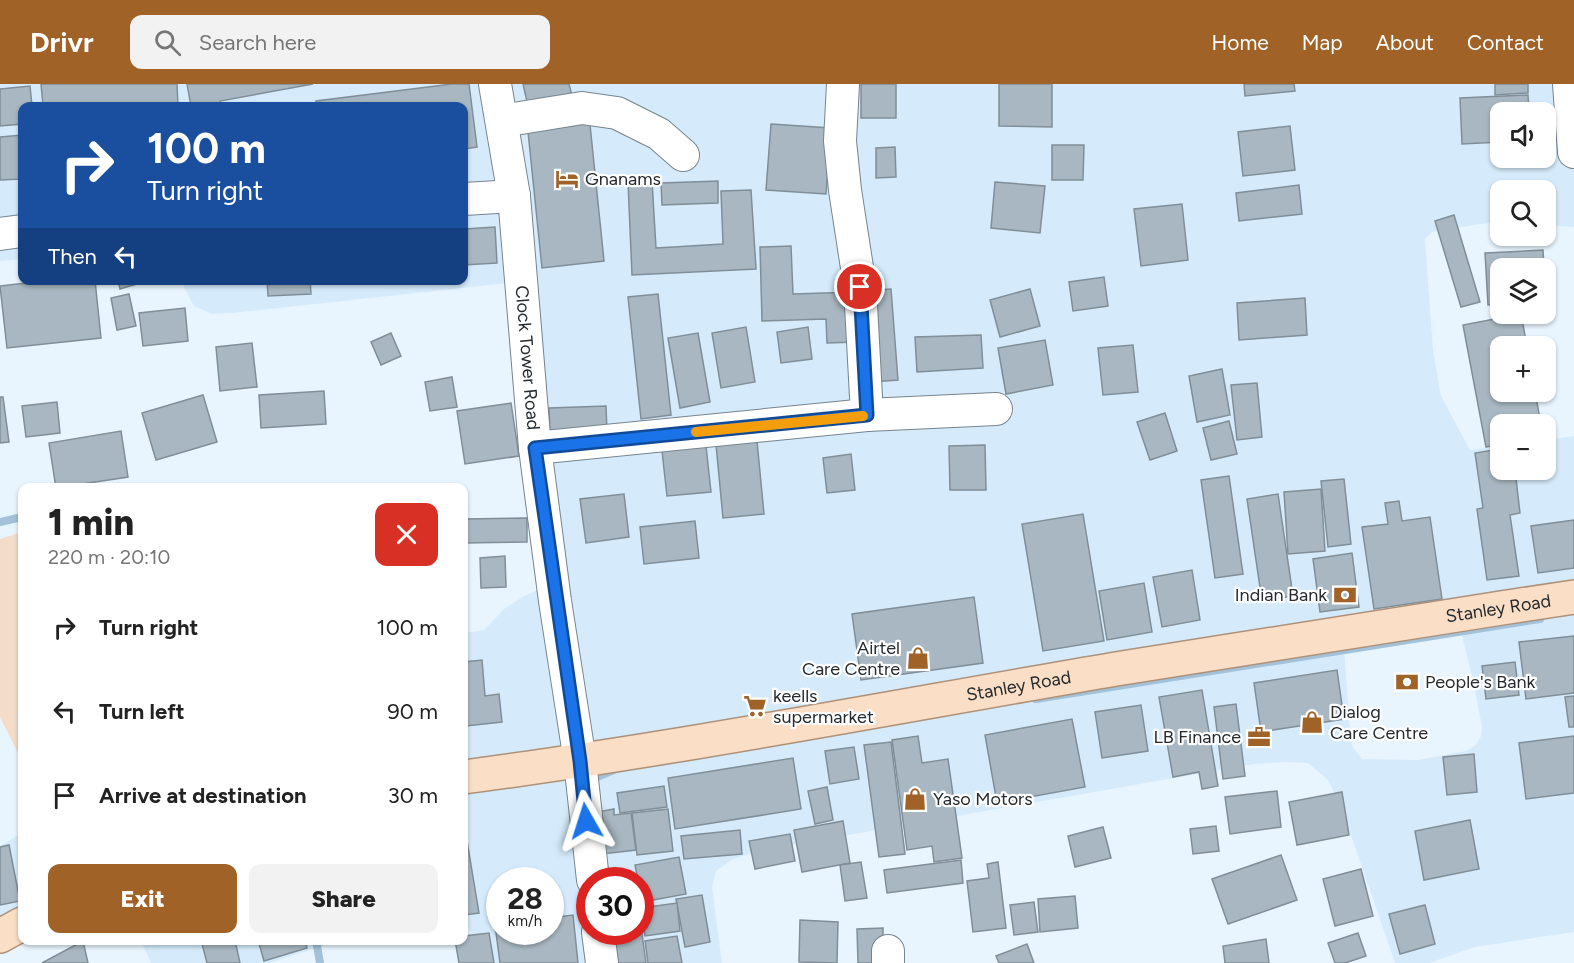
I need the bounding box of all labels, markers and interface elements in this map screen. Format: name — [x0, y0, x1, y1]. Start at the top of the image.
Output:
search box — [130, 15, 550, 69]
text: Drivr — [30, 25, 94, 59]
icon: search — [151, 26, 184, 59]
text: Search here — [199, 29, 316, 56]
text: Home — [1212, 30, 1269, 55]
text: Map — [1302, 30, 1343, 55]
text: About — [1376, 30, 1434, 55]
text: Contact — [1467, 30, 1544, 55]
map controls — [1490, 102, 1556, 480]
button: sound — [1490, 102, 1556, 168]
text: 100 m — [147, 123, 266, 174]
icon: right — [48, 126, 126, 204]
hotel icon: Gnanams — [554, 166, 580, 192]
place label: Gnanams — [585, 168, 661, 190]
text: Turn right — [147, 174, 263, 207]
button: search — [1490, 180, 1556, 246]
icon: left — [109, 240, 142, 273]
text: Then — [48, 243, 97, 270]
button: layers — [1490, 258, 1556, 324]
pin — [834, 261, 885, 312]
icon: arrive — [843, 270, 876, 303]
street label: Clock Tower Road — [510, 285, 544, 431]
button: + — [1490, 336, 1556, 402]
button: − — [1490, 414, 1556, 480]
text: 1 min — [48, 501, 134, 544]
button: close — [375, 503, 438, 566]
text: 220 m · 20:10 — [48, 545, 170, 569]
bank icon: Indian Bank — [1332, 582, 1358, 608]
place label: Indian Bank — [1235, 584, 1327, 606]
street label: Stanley Road — [1444, 590, 1552, 627]
icon: right — [48, 611, 81, 644]
text: Turn right — [99, 614, 198, 641]
text: 100 m — [377, 614, 438, 641]
place label: Airtel Care Centre — [802, 637, 900, 680]
shop icon: Airtel Care Centre — [905, 645, 931, 671]
street label: Stanley Road — [964, 666, 1073, 706]
bank icon: People's Bank — [1394, 669, 1420, 695]
place label: People's Bank — [1425, 671, 1536, 693]
place label: keells supermarket — [773, 685, 874, 728]
supermarket icon: keells supermarket — [742, 693, 768, 719]
icon: left — [48, 695, 81, 728]
text: Turn left — [99, 698, 185, 725]
text: 90 m — [387, 698, 438, 725]
place label: Dialog Care Centre — [1330, 701, 1428, 744]
shop icon: Dialog Care Centre — [1299, 709, 1325, 735]
office icon: LB Finance — [1246, 724, 1272, 750]
place label: LB Finance — [1153, 726, 1241, 748]
icon: arrive — [48, 779, 81, 812]
text: Arrive at destination — [99, 782, 307, 809]
text: 30 m — [388, 782, 438, 809]
shop icon: Yaso Motors — [902, 786, 928, 812]
place label: Yaso Motors — [933, 788, 1033, 810]
position arrow — [554, 789, 618, 853]
button: Exit — [48, 864, 237, 933]
button: Share — [249, 864, 438, 933]
speed limit sign: 30 — [576, 867, 654, 945]
text: 28 — [507, 880, 543, 917]
text: km/h — [508, 912, 542, 930]

